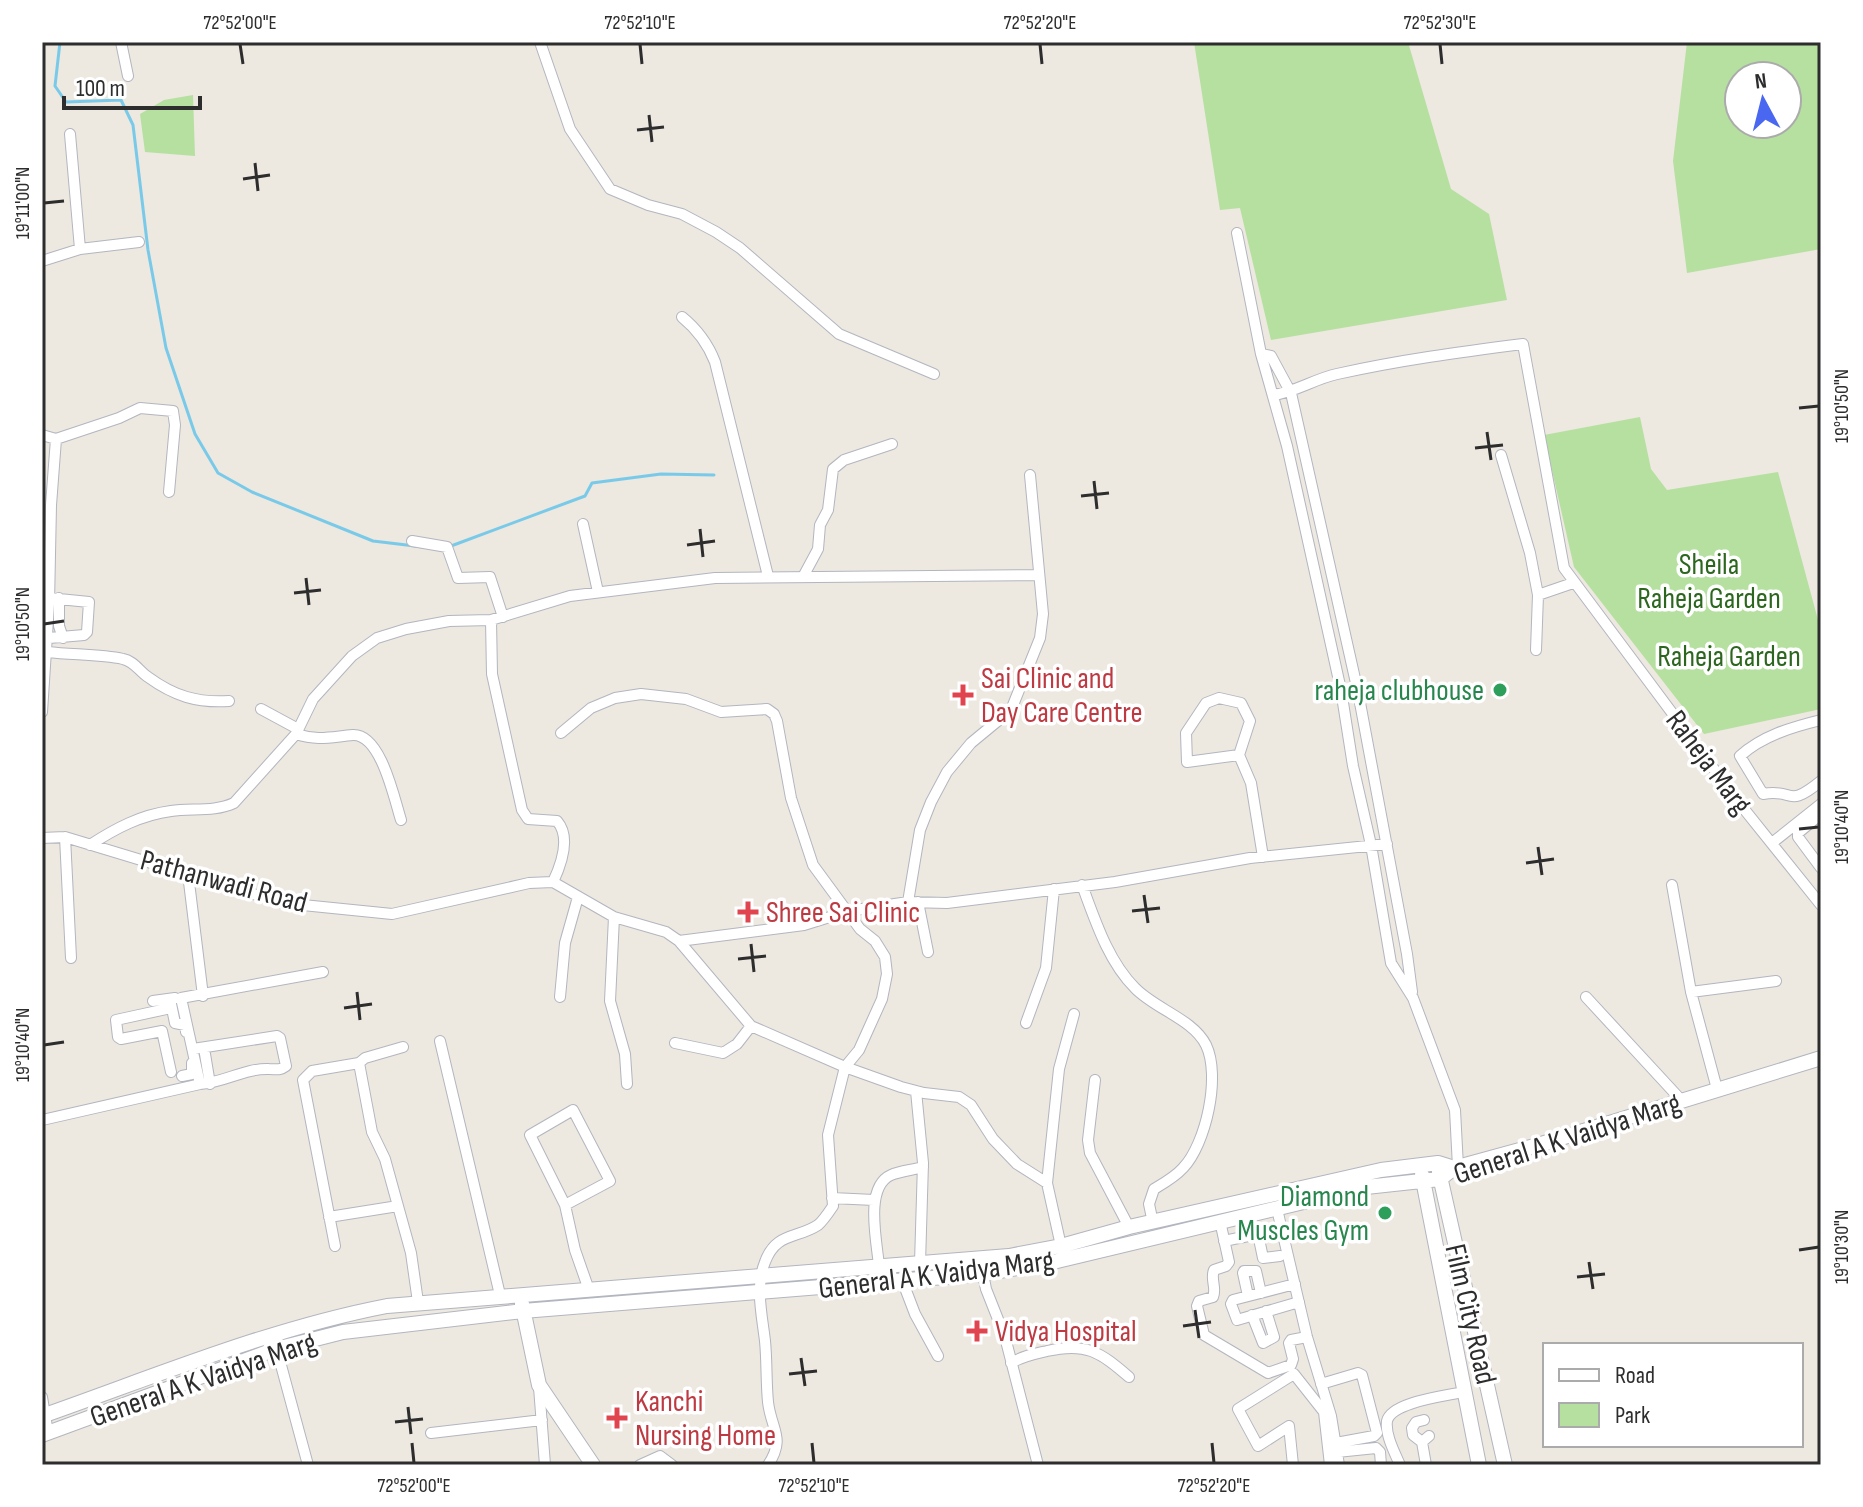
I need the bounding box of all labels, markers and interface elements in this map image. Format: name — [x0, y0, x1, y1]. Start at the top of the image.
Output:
text: 72°52'00"E — [203, 11, 277, 35]
text: 72°52'10"E — [604, 11, 676, 35]
text: 72°52'20"E — [1004, 11, 1076, 35]
text: 72°52'30"E — [1404, 11, 1476, 35]
scale bar — [64, 60, 200, 110]
north arrow — [1723, 60, 1803, 140]
text: N — [1753, 68, 1768, 96]
text: 100 m — [76, 74, 125, 103]
text: 19°11'00"N — [11, 167, 35, 239]
text: 19°10'50"N — [1830, 369, 1854, 443]
park label: Sheila Raheja Garden — [1637, 547, 1781, 617]
text: 19°10'50"N — [11, 587, 35, 661]
park label: Raheja Garden — [1657, 639, 1801, 675]
place label: Sai Clinic and Day Care Centre — [981, 661, 1143, 731]
place label: raheja clubhouse — [1315, 673, 1484, 709]
marker: raheja clubhouse — [1491, 681, 1509, 699]
marker: Sai Clinic and Day Care Centre — [952, 684, 974, 706]
street label: Raheja Marg — [1657, 704, 1759, 822]
text: 19°10'40"N — [1830, 790, 1854, 864]
street label: Pathanwadi Road — [136, 842, 311, 921]
place label: Shree Sai Clinic — [766, 895, 920, 931]
marker: Shree Sai Clinic — [737, 901, 759, 923]
text: 19°10'40"N — [11, 1008, 35, 1082]
street label: General A K Vaidya Marg — [1449, 1085, 1686, 1193]
place label: Diamond Muscles Gym — [1237, 1179, 1369, 1249]
marker: Diamond Muscles Gym — [1376, 1204, 1394, 1222]
text: 19°10'30"N — [1830, 1210, 1854, 1284]
street label: Film City Road — [1436, 1241, 1504, 1388]
street label: General A K Vaidya Marg — [816, 1243, 1056, 1307]
place label: Vidya Hospital — [995, 1314, 1137, 1350]
marker: Vidya Hospital — [966, 1320, 988, 1342]
street label: General A K Vaidya Marg — [85, 1324, 321, 1436]
legend — [1543, 1343, 1803, 1447]
text: Road — [1615, 1361, 1655, 1390]
place label: Kanchi Nursing Home — [635, 1384, 776, 1454]
text: Park — [1615, 1401, 1650, 1430]
marker: Kanchi Nursing Home — [606, 1407, 628, 1429]
text: 72°52'00"E — [377, 1474, 451, 1498]
text: 72°52'10"E — [778, 1474, 850, 1498]
text: 72°52'20"E — [1178, 1474, 1250, 1498]

